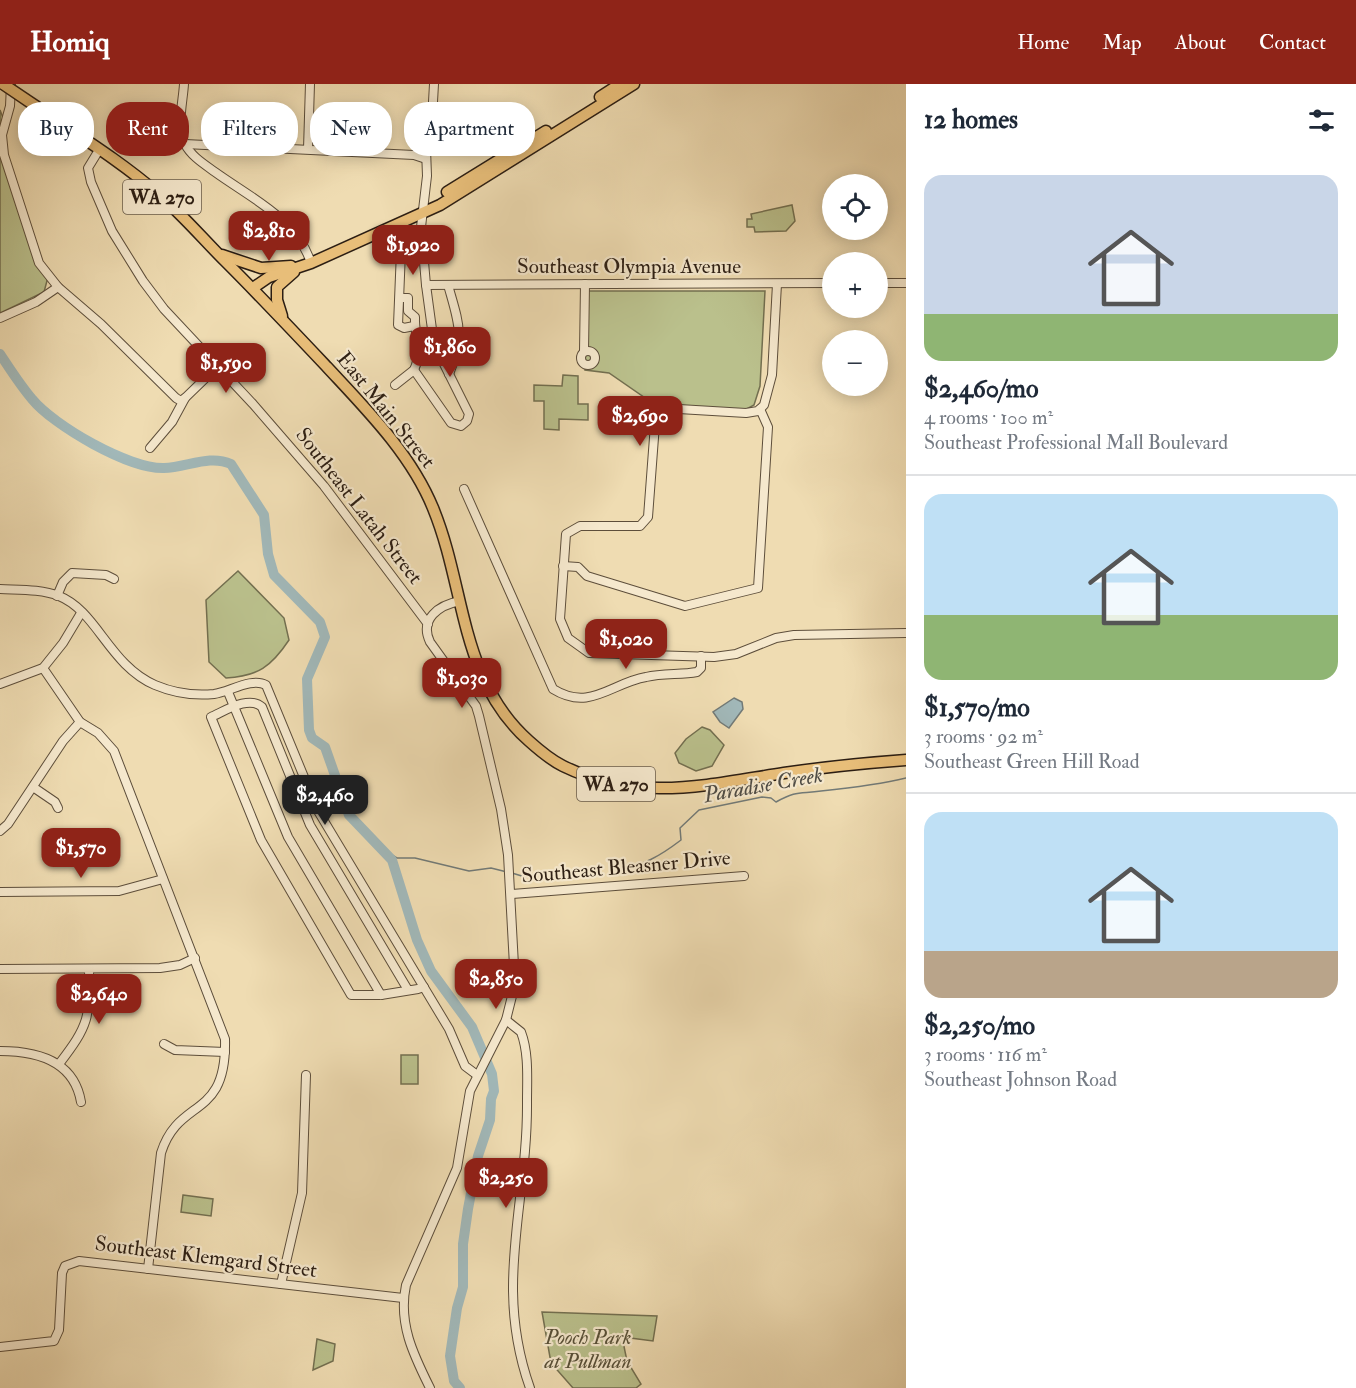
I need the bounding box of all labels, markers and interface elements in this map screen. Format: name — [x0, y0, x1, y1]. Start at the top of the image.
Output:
text: Homiq — [30, 25, 110, 60]
text: Home — [1017, 29, 1069, 56]
text: Map — [1102, 29, 1142, 56]
text: About — [1175, 29, 1226, 56]
text: Contact — [1259, 29, 1326, 56]
chip: Buy — [18, 102, 94, 156]
chip: Rent — [106, 102, 189, 156]
chip: Filters — [201, 102, 298, 156]
chip: New — [310, 102, 392, 156]
chip: Apartment — [404, 102, 535, 156]
text: 12 homes — [924, 104, 1018, 136]
icon: filters — [1305, 104, 1338, 137]
map controls — [822, 174, 888, 396]
button: locate — [822, 174, 888, 240]
road number: WA 270 — [123, 180, 201, 214]
pin: $2,810 — [220, 211, 318, 262]
icon: home — [1077, 214, 1185, 322]
text: $2,810 — [243, 218, 295, 243]
pin: $1,920 — [364, 225, 462, 276]
text: $1,920 — [386, 232, 440, 257]
button: + — [822, 252, 888, 318]
street label: Southeast Olympia Avenue — [517, 253, 741, 280]
pin: $1,860 — [401, 327, 499, 378]
button: − — [822, 330, 888, 396]
text: $1,860 — [424, 334, 476, 359]
pin: $1,590 — [177, 343, 275, 394]
street label: East Main Street — [331, 346, 441, 474]
text: $1,590 — [200, 350, 252, 375]
text: $2,460/mo — [924, 373, 1038, 405]
pin: $2,690 — [591, 396, 689, 447]
text: $2,690 — [612, 403, 668, 428]
text: 4 rooms · 100 m² — [924, 405, 1053, 430]
street label: Southeast Latah Street — [289, 422, 429, 590]
text: Southeast Professional Mall Boulevard — [924, 430, 1228, 455]
icon: home — [1077, 533, 1185, 641]
pin: $1,020 — [577, 619, 675, 670]
text: $1,020 — [599, 626, 653, 651]
pin: $1,030 — [413, 658, 511, 709]
text: $1,030 — [436, 665, 488, 690]
text: $1,570/mo — [924, 692, 1030, 724]
text: 3 rooms · 92 m² — [924, 724, 1043, 749]
text: Southeast Green Hill Road — [924, 749, 1140, 774]
water label: Paradise Creek — [700, 761, 825, 809]
road number: WA 270 — [577, 767, 655, 801]
pin: $2,460 — [276, 775, 374, 826]
text: $2,460 — [296, 782, 354, 807]
pin: $1,570 — [32, 828, 130, 879]
text: $1,570 — [55, 835, 107, 860]
street label: Southeast Bleasner Drive — [520, 844, 732, 890]
icon: home — [1077, 851, 1185, 959]
pin: $2,850 — [447, 959, 545, 1010]
text: $2,850 — [469, 966, 523, 991]
pin: $2,640 — [50, 974, 148, 1025]
text: $2,640 — [70, 981, 128, 1006]
text: $2,250/mo — [924, 1010, 1035, 1042]
text: 3 rooms · 116 m² — [924, 1042, 1047, 1067]
text: Southeast Johnson Road — [924, 1067, 1117, 1092]
pin: $2,250 — [457, 1158, 555, 1209]
text: $2,250 — [478, 1165, 534, 1190]
street label: Southeast Klemgard Street — [94, 1230, 319, 1284]
park label: Pooch Park at Pullman — [544, 1324, 631, 1375]

